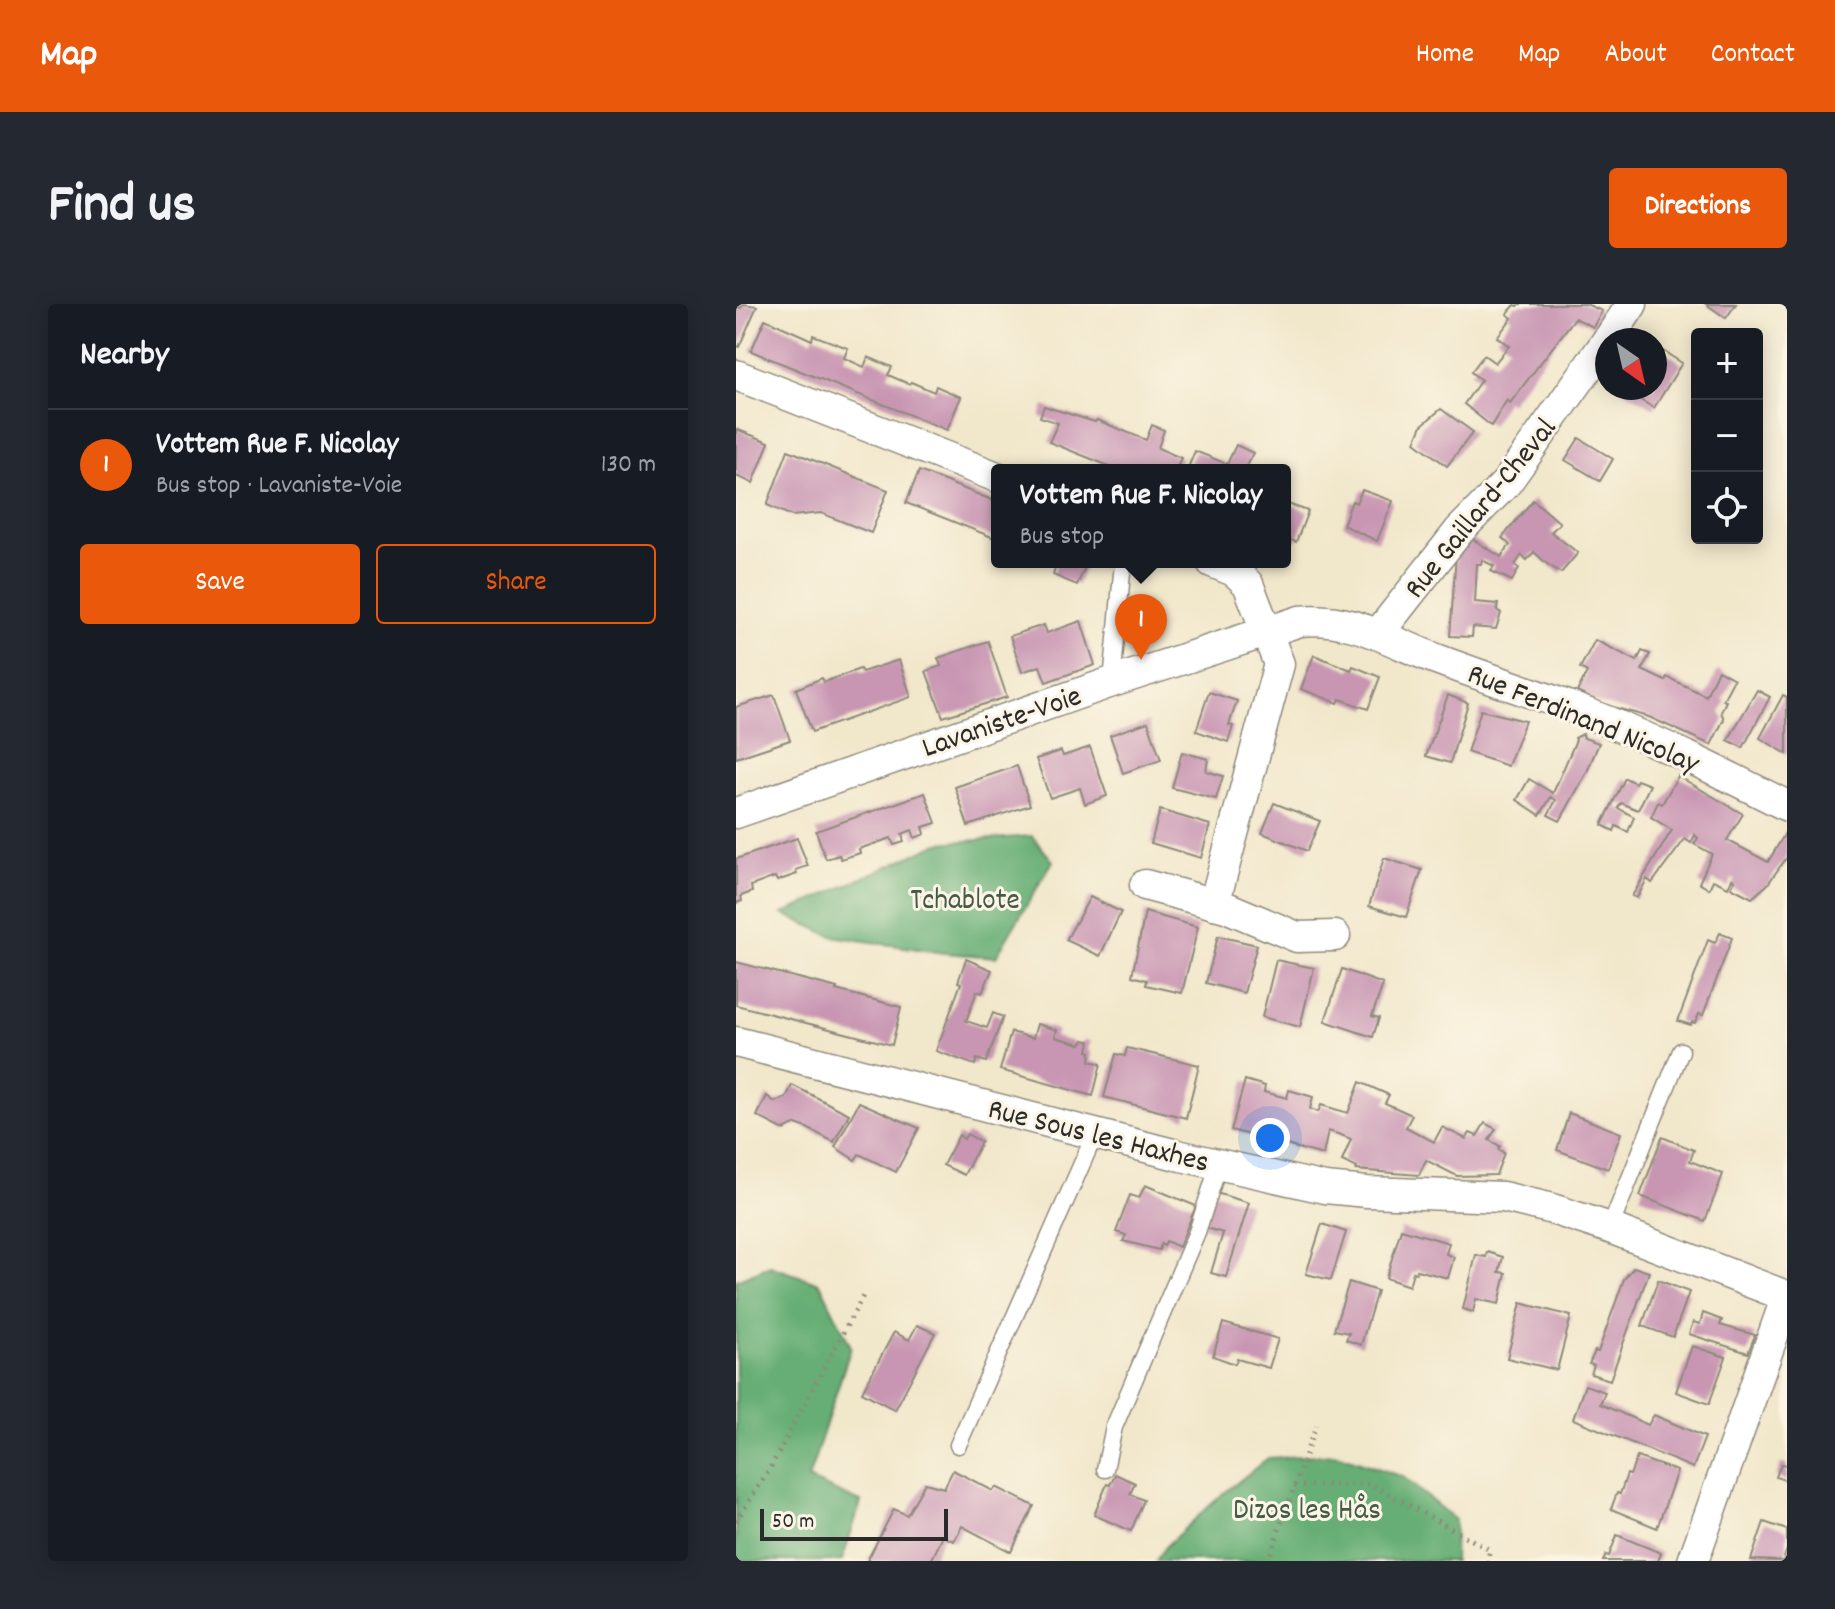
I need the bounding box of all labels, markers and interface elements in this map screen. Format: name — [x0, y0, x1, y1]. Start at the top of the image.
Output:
text: Map — [40, 29, 98, 84]
text: Home — [1416, 36, 1474, 76]
text: Map — [1518, 36, 1560, 76]
text: About — [1604, 36, 1667, 76]
text: Contact — [1711, 36, 1795, 76]
text: Find us — [48, 168, 196, 248]
button: Directions — [1609, 168, 1787, 248]
north arrow — [1595, 328, 1667, 400]
map controls — [1691, 328, 1763, 544]
button: + — [1691, 328, 1763, 400]
text: Nearby — [80, 332, 169, 381]
button: − — [1691, 400, 1763, 472]
street label: Rue Gaillard-Cheval — [1396, 410, 1569, 609]
text: Vottem Rue F. Nicolay — [156, 425, 399, 468]
text: 1 — [103, 447, 109, 484]
text: 130 m — [601, 447, 656, 484]
popup — [991, 464, 1291, 568]
text: Bus stop · Lavaniste-Voie — [156, 468, 402, 505]
button: locate — [1691, 472, 1763, 544]
text: Vottem Rue F. Nicolay — [1020, 476, 1262, 519]
text: Bus stop — [1020, 519, 1104, 556]
button: Save — [80, 544, 360, 624]
button: Share — [376, 544, 656, 624]
pin: 1 — [1115, 594, 1167, 660]
street label: Rue Ferdinand Nicolay — [1460, 655, 1706, 788]
street label: Lavaniste-Voie — [917, 677, 1088, 772]
park label: Tchablote — [910, 881, 1020, 924]
street label: Rue Sous les Haxhes — [983, 1090, 1213, 1187]
your location — [1250, 1118, 1290, 1158]
park label: Dizos les Hås — [1233, 1491, 1381, 1534]
scale bar — [760, 1505, 948, 1541]
text: 50 m — [772, 1507, 814, 1538]

